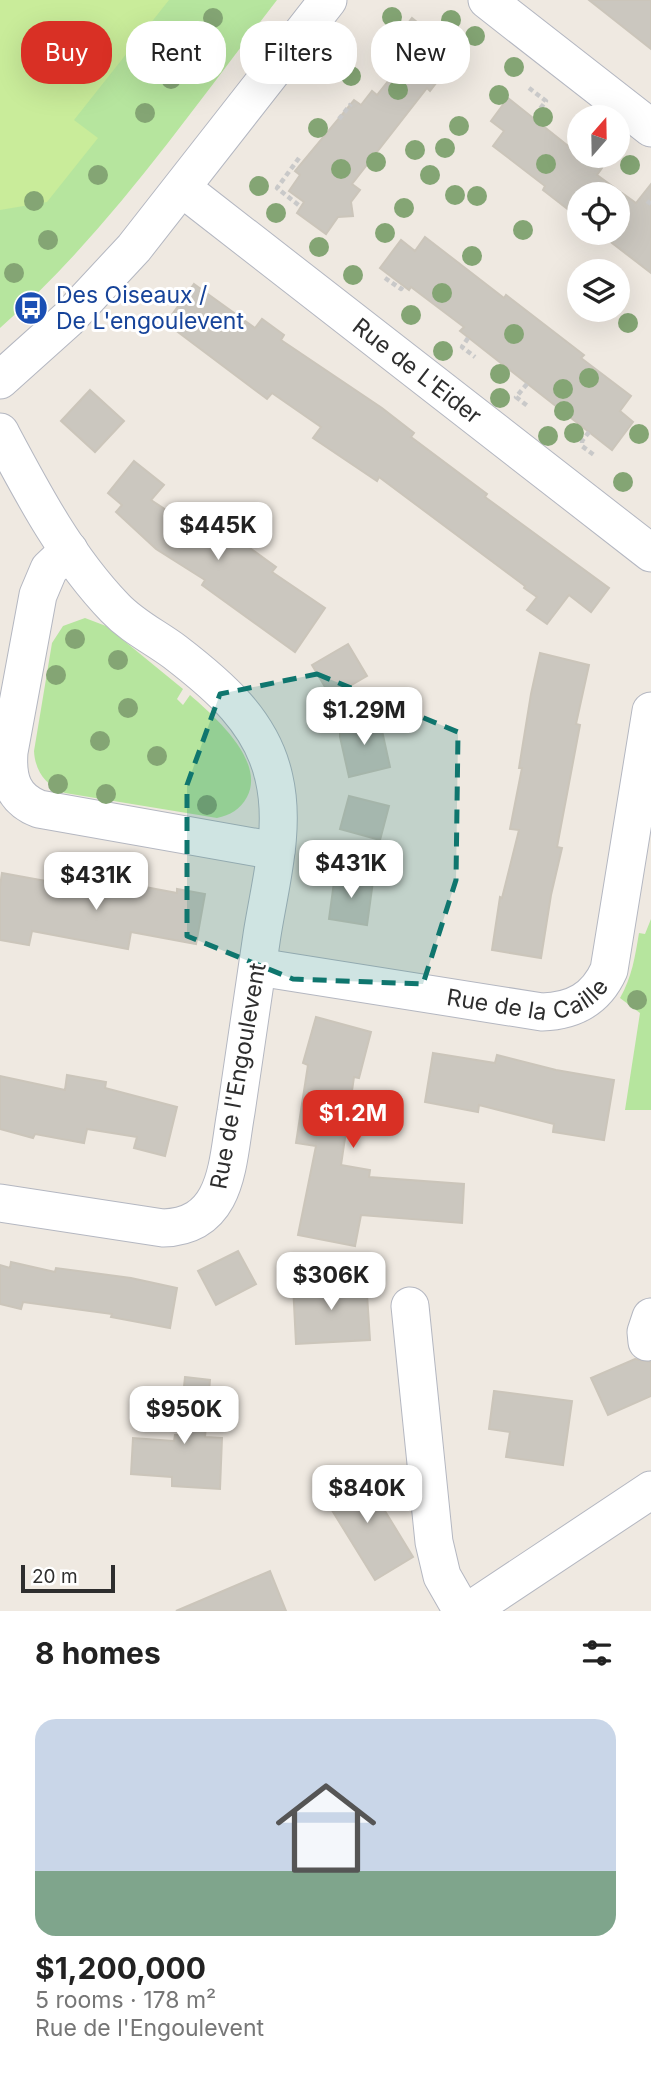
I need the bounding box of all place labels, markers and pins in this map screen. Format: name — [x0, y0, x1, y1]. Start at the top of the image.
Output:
place label: Des Oiseaux / De L'engoulevent — [56, 281, 244, 335]
bus stop icon: Des Oiseaux / De L'engoulevent — [12, 289, 50, 327]
pin: $445K — [169, 503, 267, 562]
pin: $1.29M — [307, 688, 421, 747]
pin: $431K — [302, 841, 400, 900]
pin: $431K — [47, 852, 145, 912]
pin: $1.2M — [304, 1090, 402, 1150]
pin: $306K — [282, 1252, 380, 1312]
pin: $950K — [135, 1386, 233, 1446]
pin: $840K — [318, 1466, 416, 1525]

